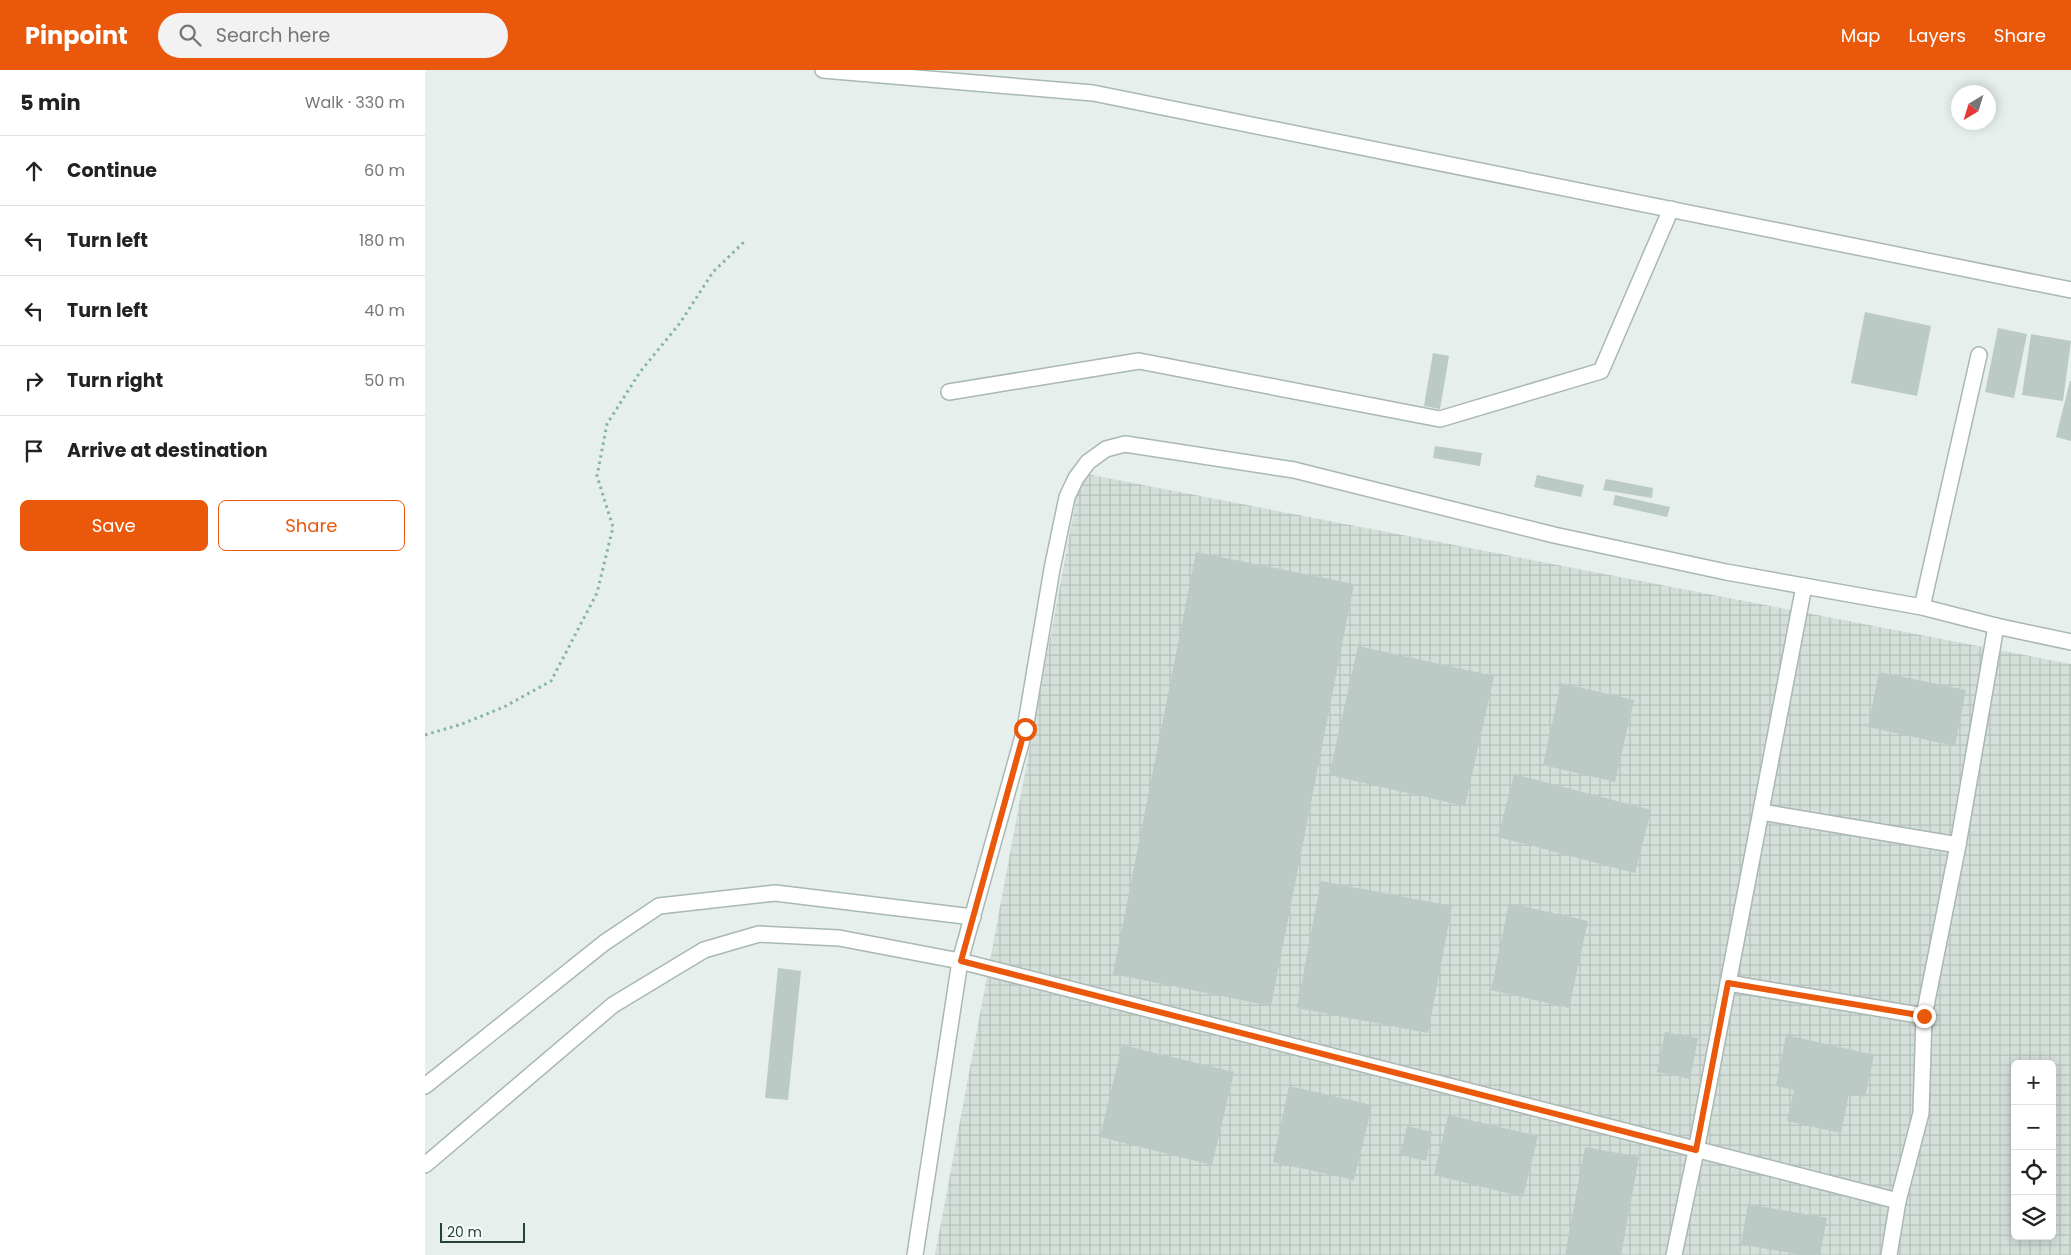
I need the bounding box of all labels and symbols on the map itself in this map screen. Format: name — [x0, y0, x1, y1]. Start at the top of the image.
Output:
north arrow — [1951, 85, 1996, 130]
route start — [1014, 718, 1037, 741]
route end — [1913, 1005, 1936, 1028]
scale bar — [440, 1220, 525, 1243]

